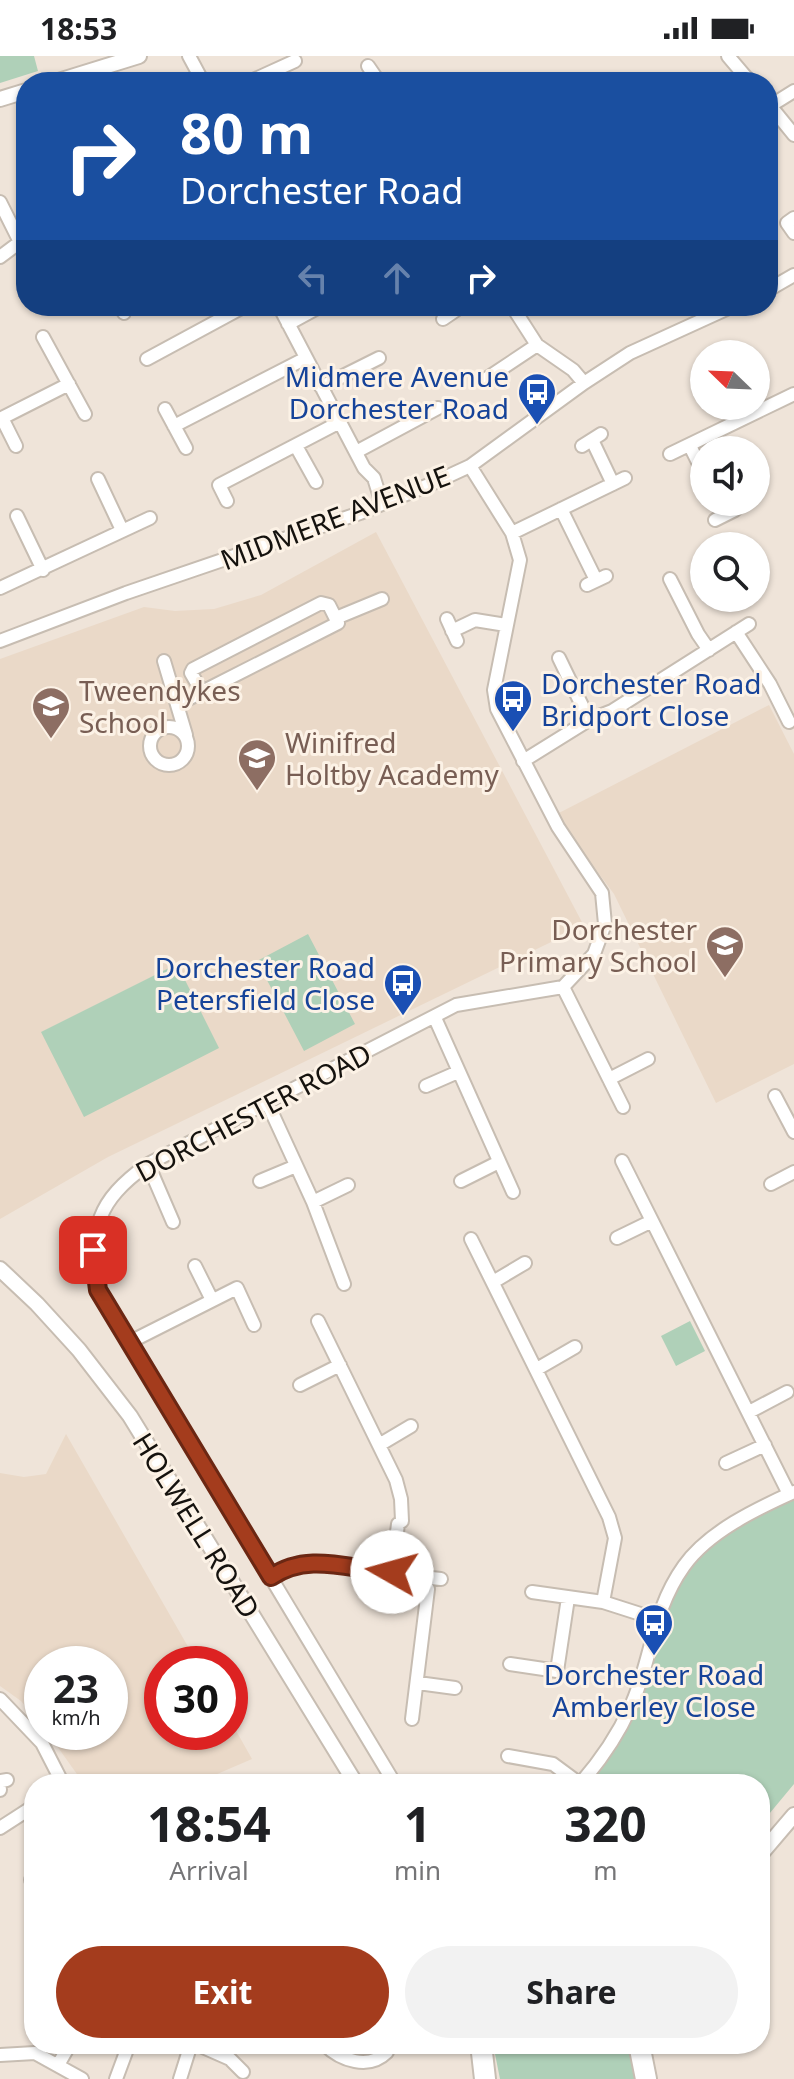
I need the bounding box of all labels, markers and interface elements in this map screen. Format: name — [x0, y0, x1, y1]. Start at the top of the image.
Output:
text: 18:53 — [40, 8, 117, 49]
text: 80 m — [180, 94, 313, 170]
icon: right — [48, 104, 152, 208]
text: Dorchester Road — [180, 166, 463, 215]
icon: left — [291, 256, 335, 300]
icon: ahead — [375, 256, 419, 300]
icon: right — [459, 256, 503, 300]
north arrow — [690, 340, 770, 420]
map controls — [690, 340, 770, 612]
place label: Midmere Avenue Dorchester Road — [285, 357, 509, 427]
bus stop icon: Midmere Avenue Dorchester Road — [516, 371, 558, 426]
button: sound — [690, 436, 770, 516]
street label: MIDMERE AVENUE — [215, 456, 455, 578]
button: search — [690, 532, 770, 612]
place label: Dorchester Road Bridport Close — [541, 664, 761, 734]
place label: Tweendykes School — [79, 671, 241, 741]
bus stop icon: Dorchester Road Bridport Close — [492, 678, 534, 733]
school or university icon: Tweendykes School — [30, 685, 72, 740]
place label: Winifred Holtby Academy — [285, 723, 499, 793]
school or university icon: Winifred Holtby Academy — [236, 737, 278, 792]
place label: Dorchester Primary School — [499, 910, 697, 980]
school or university icon: Dorchester Primary School — [704, 924, 746, 979]
place label: Dorchester Road Petersfield Close — [155, 948, 375, 1018]
bus stop icon: Dorchester Road Petersfield Close — [382, 962, 424, 1017]
street label: DORCHESTER ROAD — [128, 1034, 378, 1190]
pin — [59, 1216, 127, 1284]
icon: arrive — [71, 1228, 115, 1272]
street label: HOLWELL ROAD — [125, 1425, 269, 1625]
position arrow — [350, 1530, 434, 1614]
bus stop icon: Dorchester Road Amberley Close — [633, 1602, 675, 1657]
speed limit sign: 30 — [144, 1646, 248, 1750]
place label: Dorchester Road Amberley Close — [544, 1655, 764, 1725]
text: 23 — [53, 1660, 99, 1715]
text: km/h — [51, 1704, 101, 1731]
text: 18:54 — [147, 1791, 271, 1856]
text: 1 — [404, 1791, 431, 1856]
text: 320 — [564, 1791, 647, 1856]
text: Arrival — [169, 1852, 249, 1888]
text: min — [394, 1852, 441, 1888]
text: m — [593, 1852, 618, 1888]
button: Exit — [56, 1946, 389, 2038]
button: Share — [405, 1946, 738, 2038]

